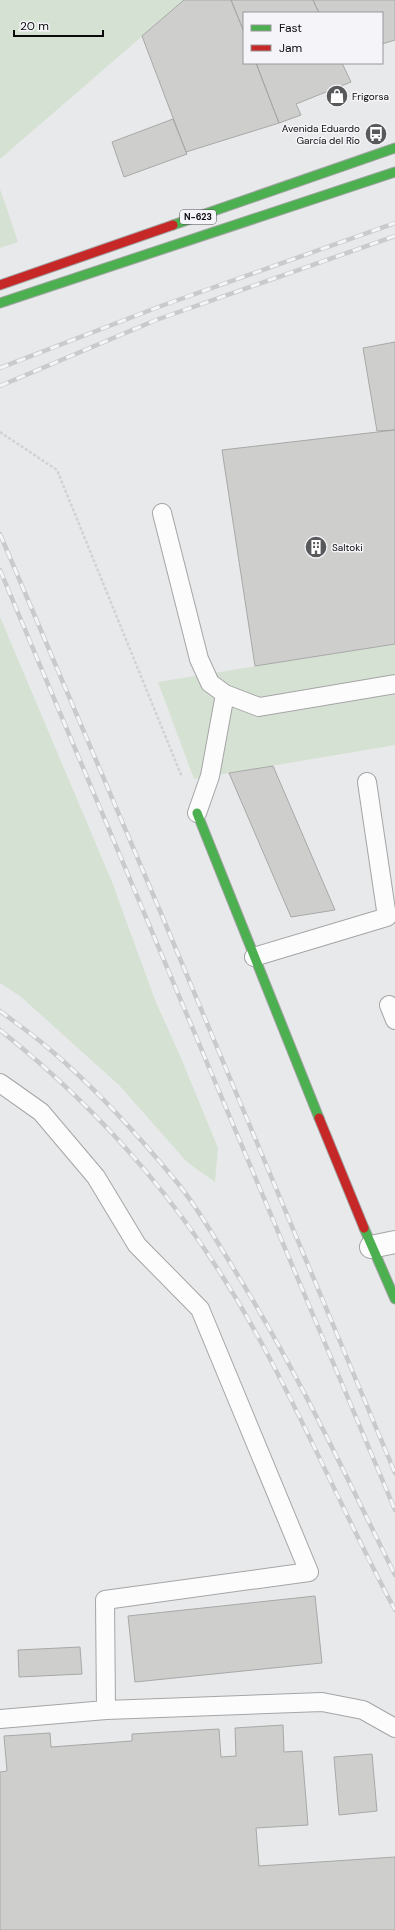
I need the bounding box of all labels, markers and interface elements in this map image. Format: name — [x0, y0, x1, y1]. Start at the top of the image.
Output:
scale bar — [14, 12, 103, 38]
legend — [243, 12, 383, 64]
text: 20 m — [20, 18, 49, 34]
text: Fast — [279, 20, 302, 36]
text: Jam — [279, 40, 302, 56]
shop icon: Frigorsa — [324, 83, 350, 109]
place label: Frigorsa — [352, 90, 389, 103]
bus stop icon: Avenida Eduardo García del Río — [363, 121, 389, 147]
place label: Avenida Eduardo García del Río — [282, 122, 360, 147]
road number: N-623 — [180, 210, 216, 224]
building icon: Saltoki — [303, 534, 329, 560]
place label: Saltoki — [332, 541, 363, 554]

